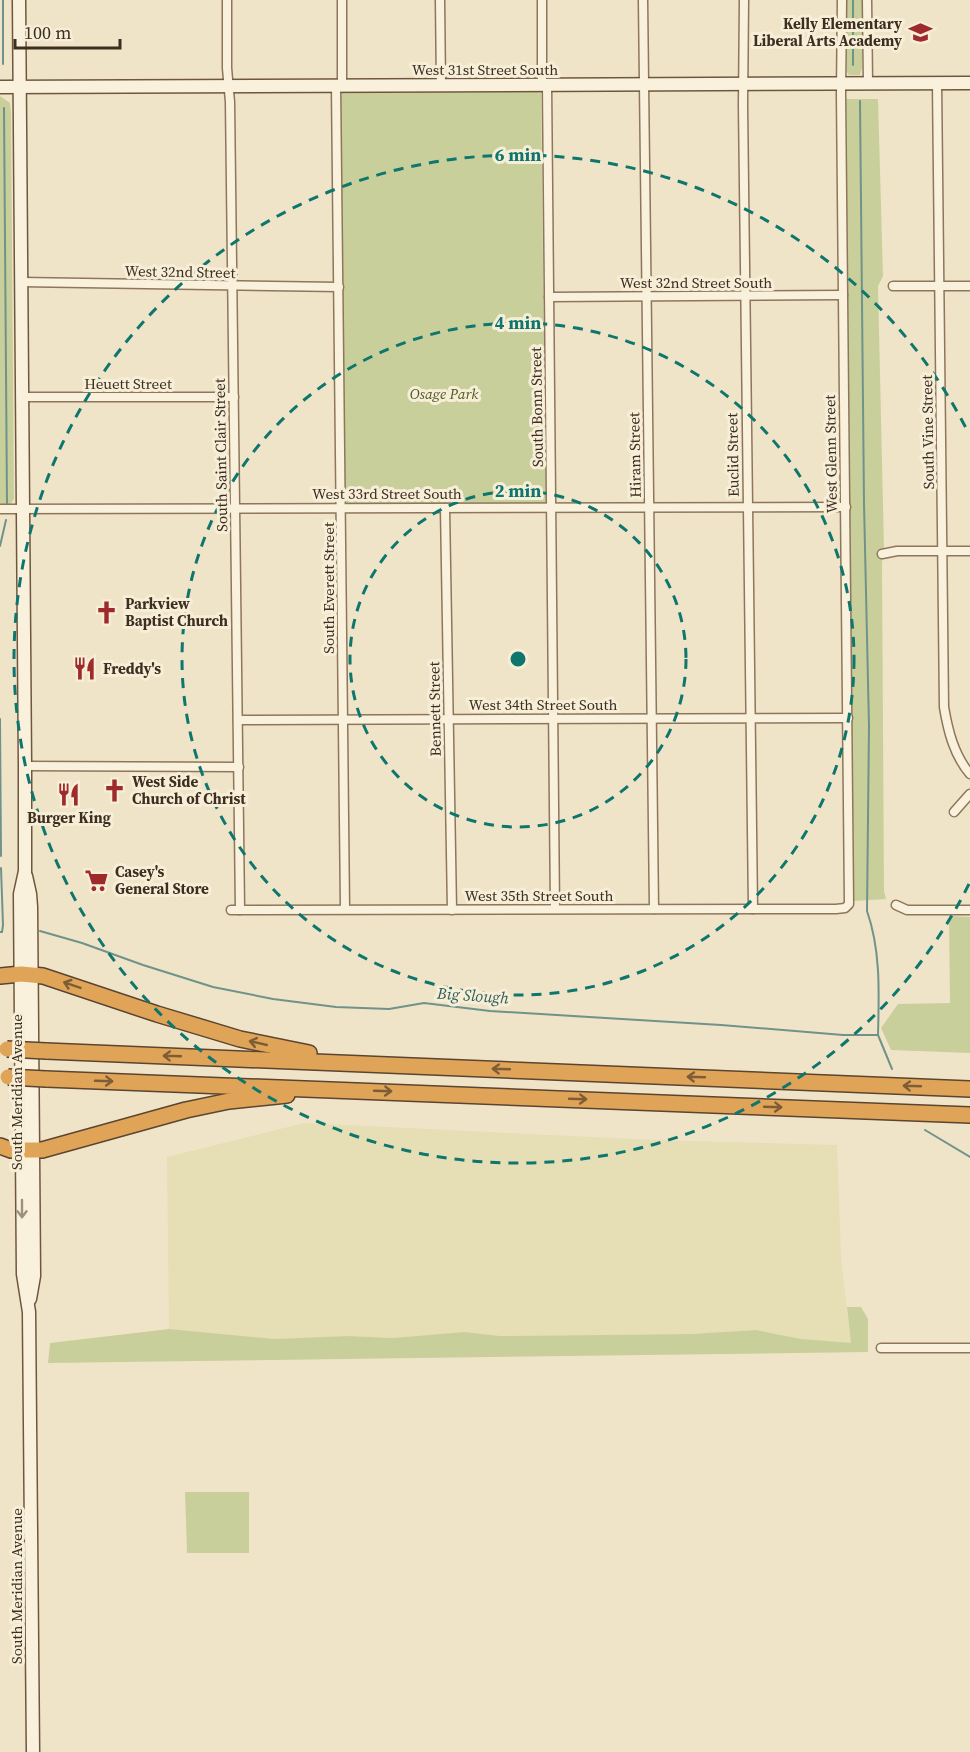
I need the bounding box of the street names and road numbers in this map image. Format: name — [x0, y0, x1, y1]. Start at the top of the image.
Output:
street label: West 31st Street South — [412, 59, 558, 80]
street label: West 32nd Street — [124, 260, 236, 283]
street label: West 32nd Street South — [620, 272, 772, 293]
street label: South Bonn Street — [525, 347, 548, 467]
street label: Heuett Street — [84, 373, 172, 394]
street label: South Vine Street — [916, 374, 939, 489]
street label: South Saint Clair Street — [209, 378, 232, 532]
street label: West Glenn Street — [819, 394, 842, 514]
street label: Hiram Street — [623, 412, 646, 498]
street label: Euclid Street — [721, 413, 744, 497]
street label: West 33rd Street South — [312, 483, 462, 504]
street label: South Everett Street — [318, 522, 339, 654]
street label: Bennett Street — [423, 661, 446, 757]
street label: West 34th Street South — [469, 694, 617, 715]
street label: West 35th Street South — [465, 885, 613, 906]
street label: South Meridian Avenue — [6, 1014, 27, 1170]
street label: South Meridian Avenue — [6, 1508, 27, 1664]

